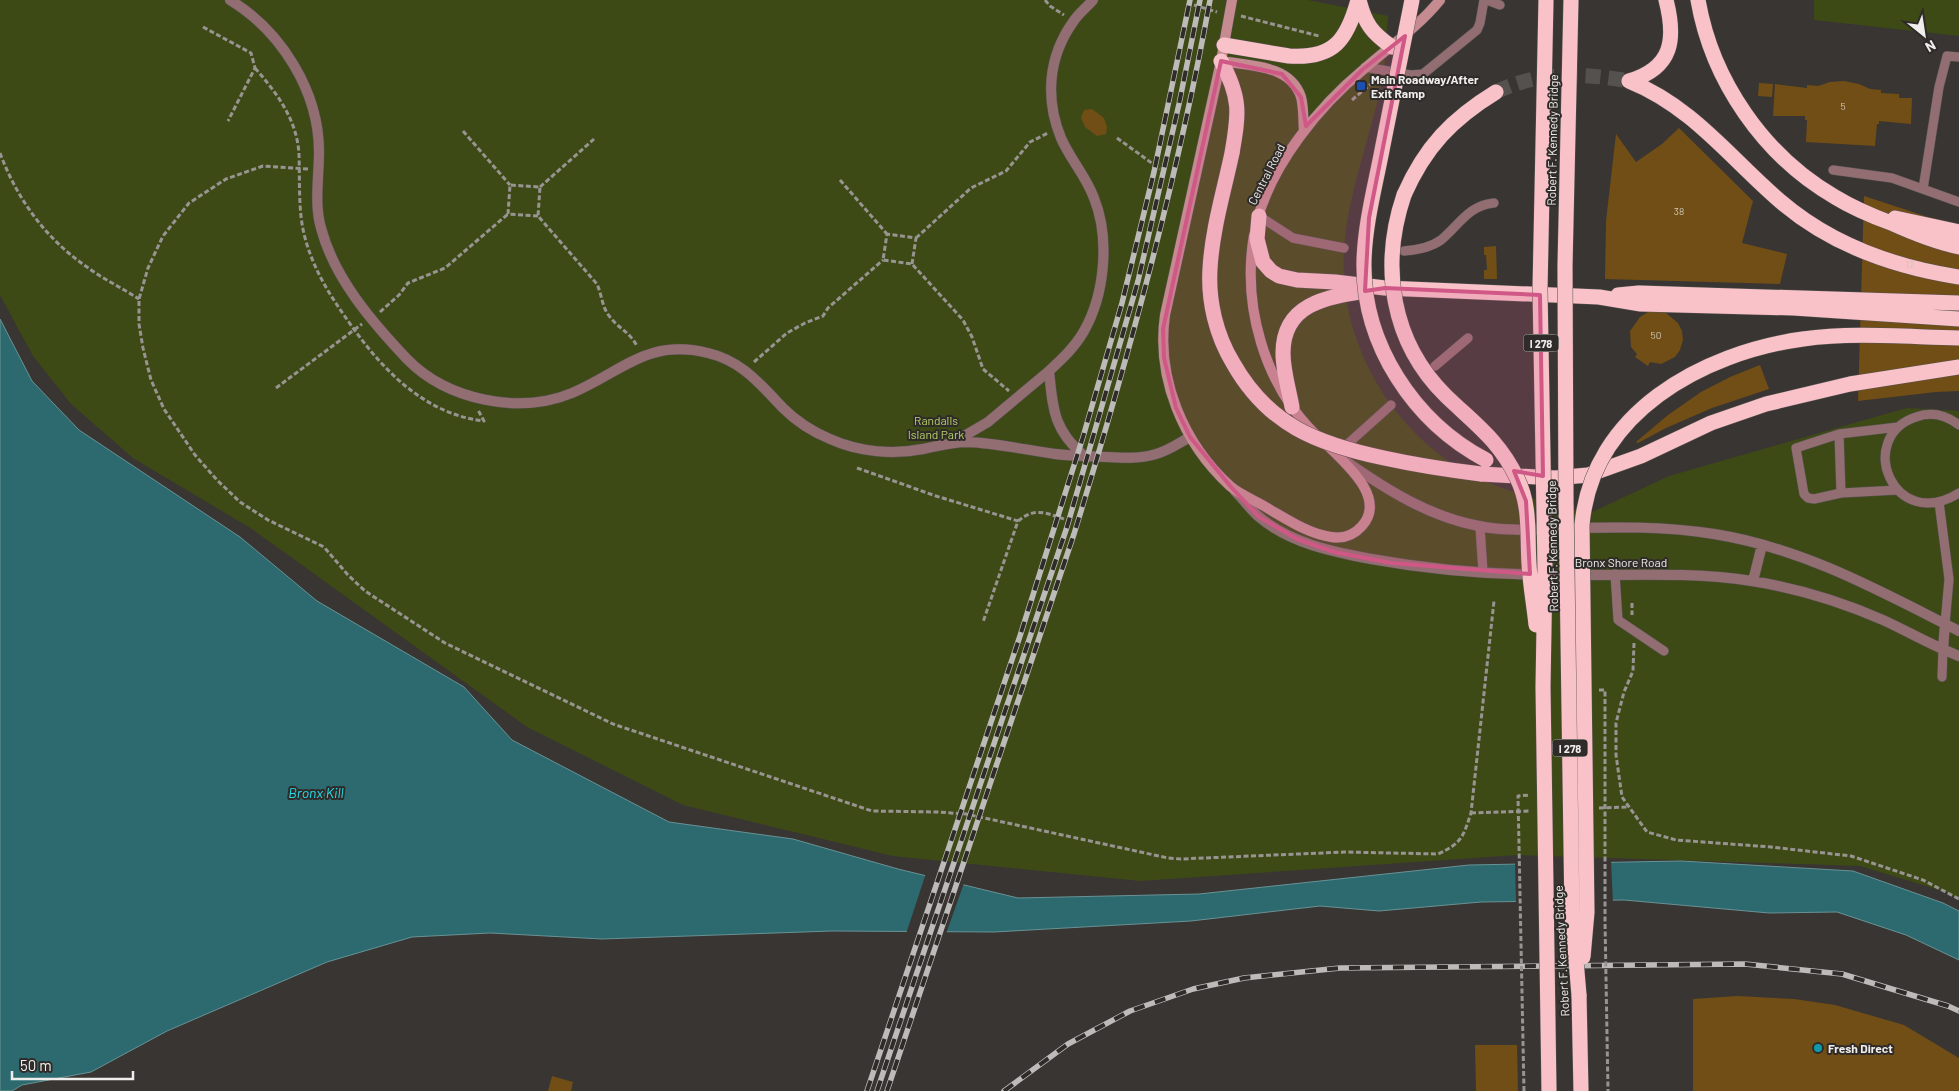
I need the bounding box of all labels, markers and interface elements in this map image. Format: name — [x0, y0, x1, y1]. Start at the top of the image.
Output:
north arrow — [1899, 10, 1949, 60]
text: N — [1922, 37, 1939, 56]
place label: Main Roadway/After Exit Ramp — [1371, 72, 1479, 100]
street label: Robert F. Kennedy Bridge — [1544, 74, 1560, 206]
marker: Main Roadway/After Exit Ramp — [1355, 80, 1367, 92]
house number: 5 — [1840, 100, 1846, 112]
street label: Central Road — [1245, 141, 1287, 207]
house number: 38 — [1674, 205, 1684, 217]
house number: 12 — [1906, 258, 1914, 270]
house number: 50 — [1651, 329, 1661, 341]
road number: I 278 — [1524, 334, 1558, 352]
park label: Randalls Island Park — [908, 413, 964, 441]
street label: Robert F. Kennedy Bridge — [1544, 480, 1560, 612]
street label: Bronx Shore Road — [1575, 555, 1667, 569]
road number: I 278 — [1552, 740, 1588, 756]
water label: Bronx Kill — [288, 784, 344, 801]
street label: Robert F. Kennedy Bridge — [1551, 885, 1571, 1017]
place label: Fresh Direct — [1828, 1041, 1893, 1055]
marker: Fresh Direct — [1812, 1042, 1824, 1054]
scale bar — [12, 1048, 134, 1080]
text: 50 m — [20, 1056, 52, 1074]

